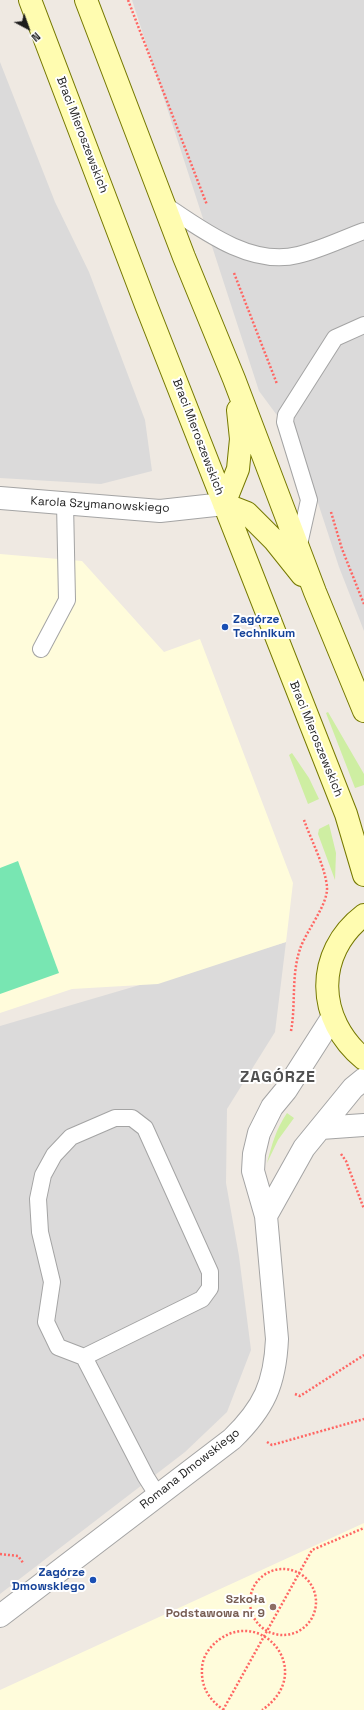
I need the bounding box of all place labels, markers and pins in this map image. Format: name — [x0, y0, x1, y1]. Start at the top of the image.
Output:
place label: Zagórze Technikum — [233, 613, 295, 641]
marker: Zagórze Technikum — [220, 622, 230, 632]
place label: Zagórze Dmowskiego — [12, 1566, 85, 1594]
marker: Zagórze Dmowskiego — [88, 1575, 98, 1585]
place label: Szkoła Podstawowa nr 9 — [166, 1593, 265, 1621]
marker: Szkoła Podstawowa nr 9 — [268, 1602, 278, 1612]

